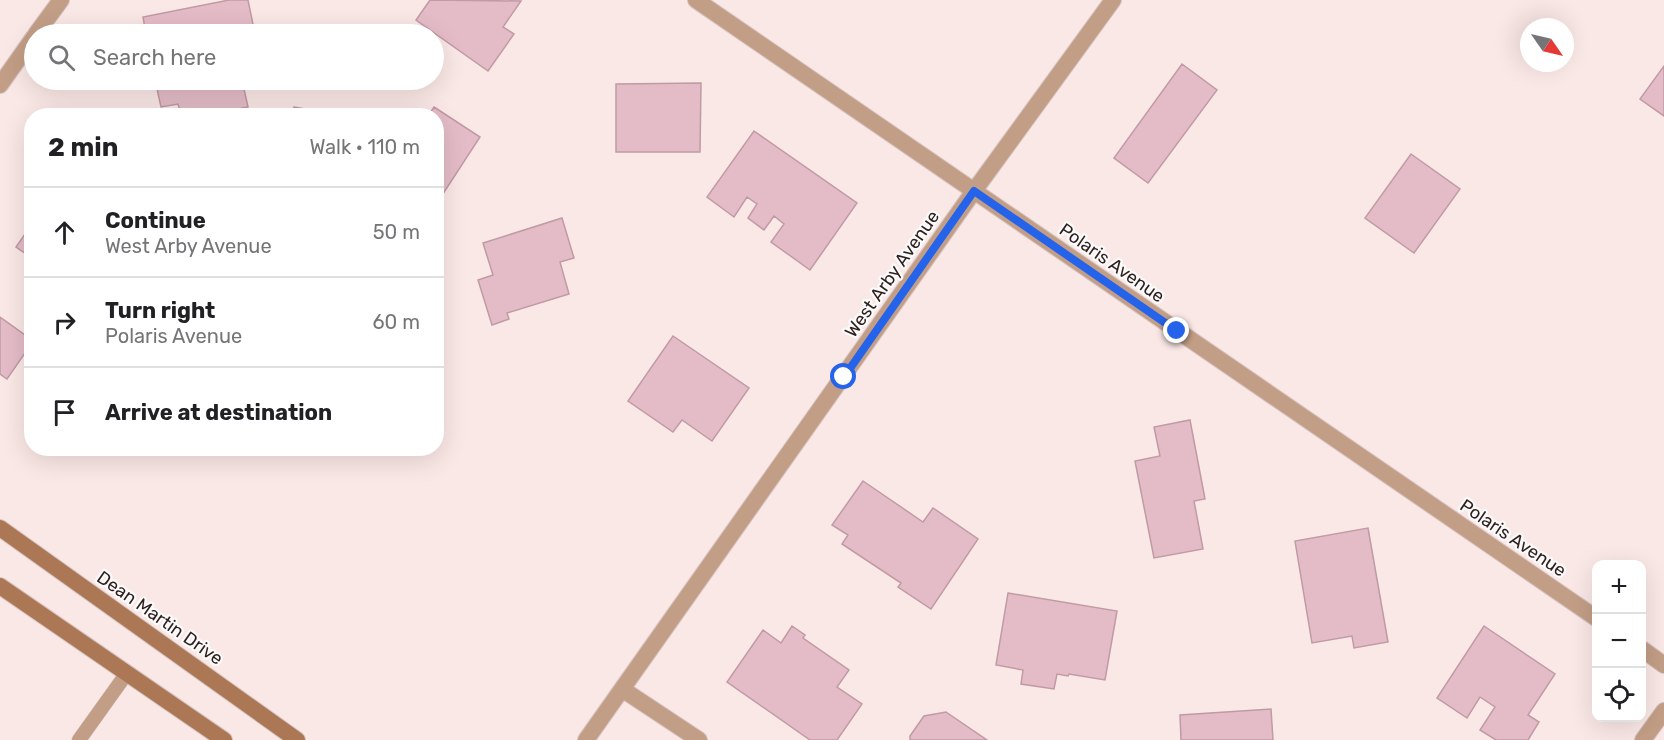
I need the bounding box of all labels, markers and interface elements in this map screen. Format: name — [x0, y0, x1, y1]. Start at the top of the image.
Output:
north arrow — [1520, 18, 1574, 72]
search box — [24, 24, 444, 90]
icon: search — [45, 41, 78, 74]
text: Search here — [93, 44, 216, 71]
text: 2 min — [48, 132, 118, 163]
text: Walk · 110 m — [309, 135, 420, 159]
street label: West Arby Avenue — [840, 206, 944, 342]
text: Continue — [105, 207, 206, 234]
icon: ahead — [48, 216, 81, 249]
street label: Polaris Avenue — [1055, 219, 1169, 307]
text: 50 m — [373, 220, 420, 244]
text: West Arby Avenue — [105, 234, 272, 258]
text: Turn right — [105, 297, 215, 324]
icon: right — [48, 306, 81, 339]
text: 60 m — [373, 310, 420, 334]
route end — [1163, 317, 1189, 343]
text: Polaris Avenue — [105, 324, 242, 348]
route start — [830, 363, 856, 389]
icon: arrive — [48, 396, 81, 429]
text: Arrive at destination — [105, 399, 332, 426]
street label: Polaris Avenue — [1456, 494, 1570, 582]
map controls — [1592, 560, 1646, 722]
button: + — [1592, 560, 1646, 614]
street label: Dean Martin Drive — [93, 566, 227, 670]
button: − — [1592, 614, 1646, 668]
button: locate — [1592, 668, 1646, 722]

